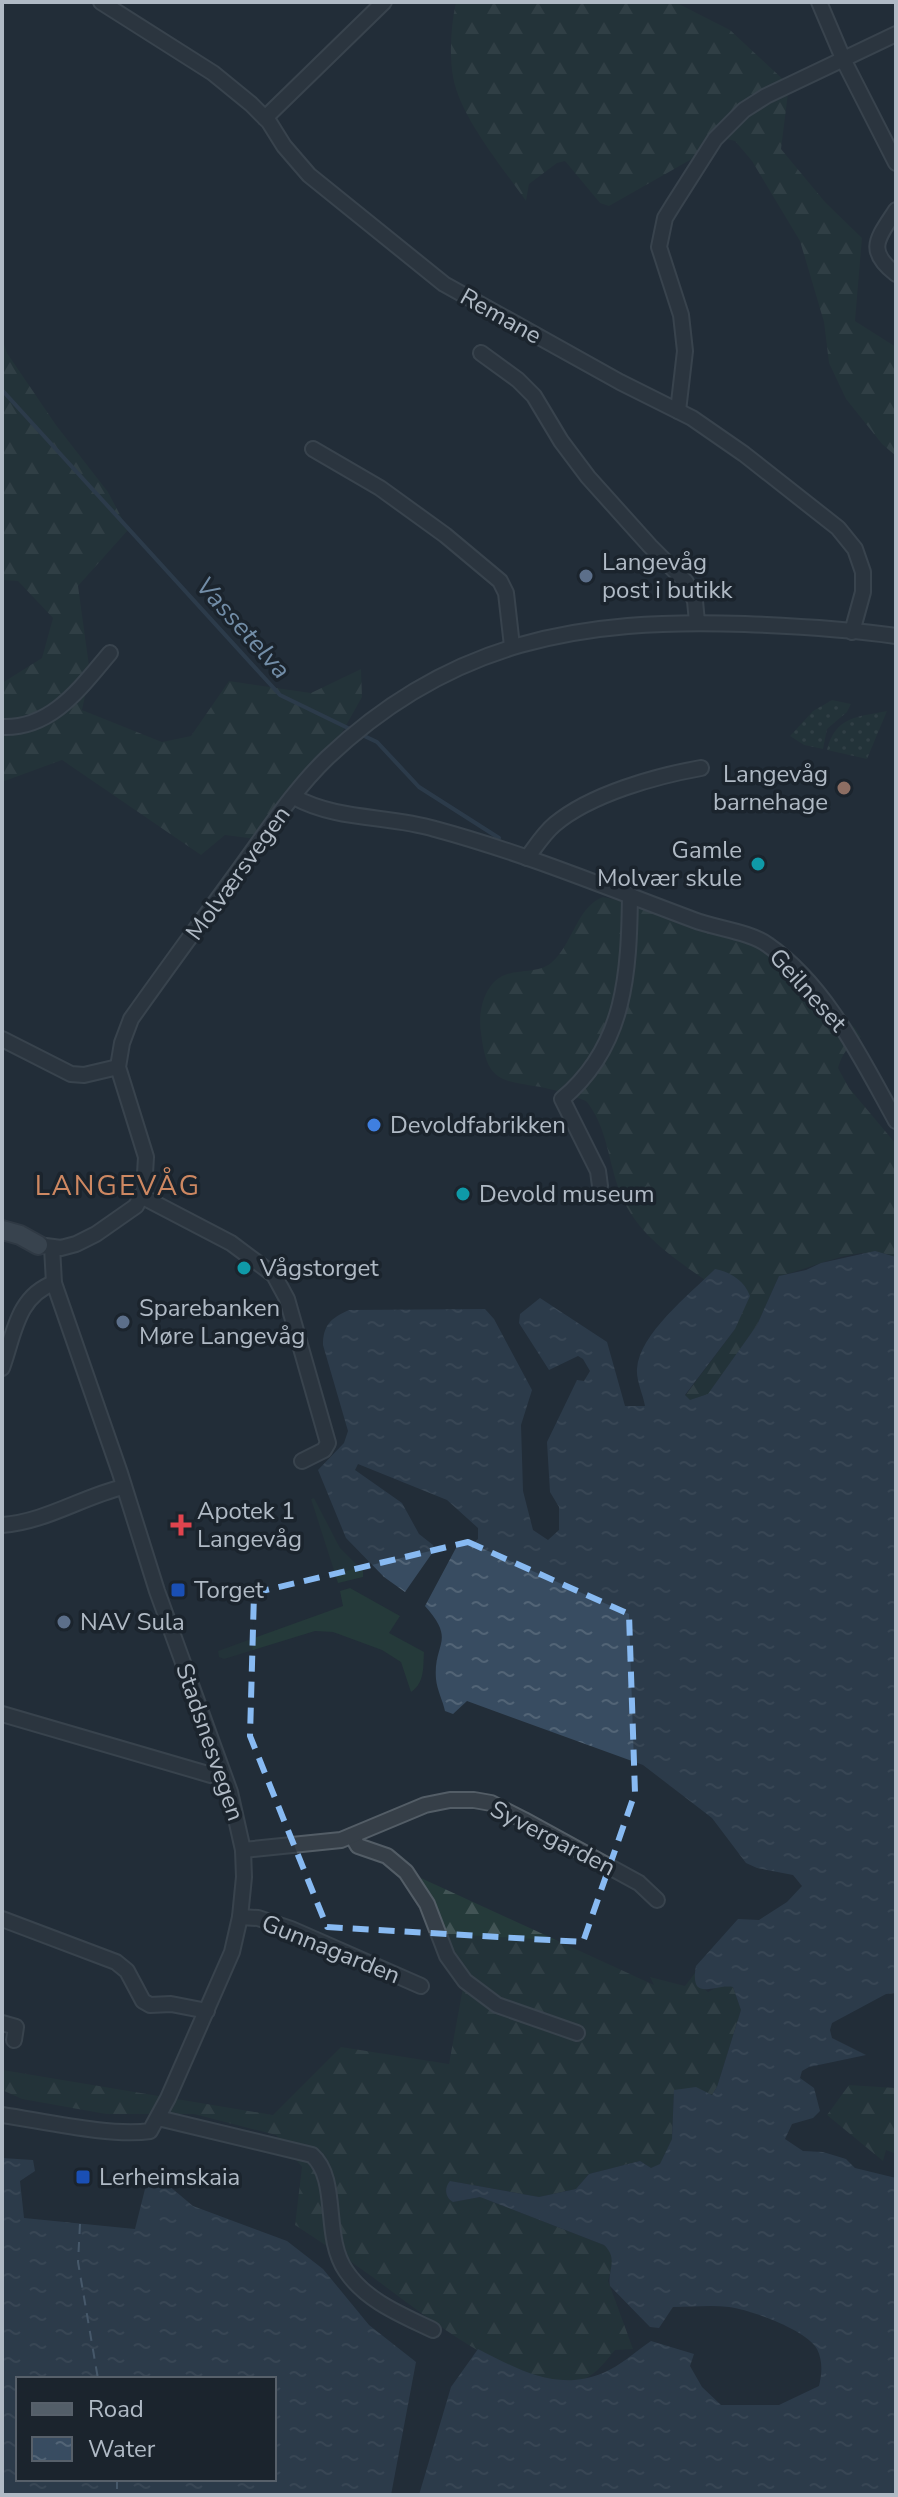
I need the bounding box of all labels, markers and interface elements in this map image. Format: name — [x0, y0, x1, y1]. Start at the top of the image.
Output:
street label: Remane — [455, 281, 547, 351]
place label: Langevåg post i butikk — [602, 546, 733, 606]
marker: Langevåg post i butikk — [577, 567, 595, 585]
water label: Vassetelva — [188, 569, 298, 687]
place label: Langevåg barnehage — [713, 758, 828, 818]
marker: Langevåg barnehage — [835, 779, 853, 797]
street label: Molværsvegen — [178, 799, 298, 947]
place label: Gamle Molvær skule — [597, 834, 742, 894]
marker: Gamle Molvær skule — [749, 855, 767, 873]
street label: Geilneset — [762, 941, 854, 1039]
place label: Devoldfabrikken — [390, 1109, 566, 1141]
marker: Devoldfabrikken — [365, 1116, 383, 1134]
district label: LANGEVÅG — [35, 1166, 201, 1205]
place label: Devold museum — [479, 1178, 654, 1210]
marker: Devold museum — [454, 1185, 472, 1203]
place label: Vågstorget — [259, 1252, 379, 1284]
marker: Vågstorget — [235, 1259, 253, 1277]
place label: Sparebanken Møre Langevåg — [139, 1292, 305, 1352]
marker: Sparebanken Møre Langevåg — [114, 1313, 132, 1331]
place label: Apotek 1 Langevåg — [197, 1495, 302, 1555]
marker: Apotek 1 Langevåg — [172, 1516, 190, 1534]
place label: Torget — [194, 1574, 264, 1606]
marker: Torget — [169, 1581, 187, 1599]
place label: NAV Sula — [80, 1606, 185, 1638]
marker: NAV Sula — [55, 1613, 73, 1631]
street label: Stadsnesvegen — [168, 1659, 252, 1825]
street label: Syvergarden — [485, 1793, 621, 1883]
street label: Gunnagarden — [257, 1907, 405, 1991]
place label: Lerheimskaia — [99, 2161, 240, 2193]
marker: Lerheimskaia — [74, 2168, 92, 2186]
legend — [16, 2377, 276, 2481]
text: Road — [88, 2393, 144, 2425]
text: Water — [88, 2433, 156, 2465]

